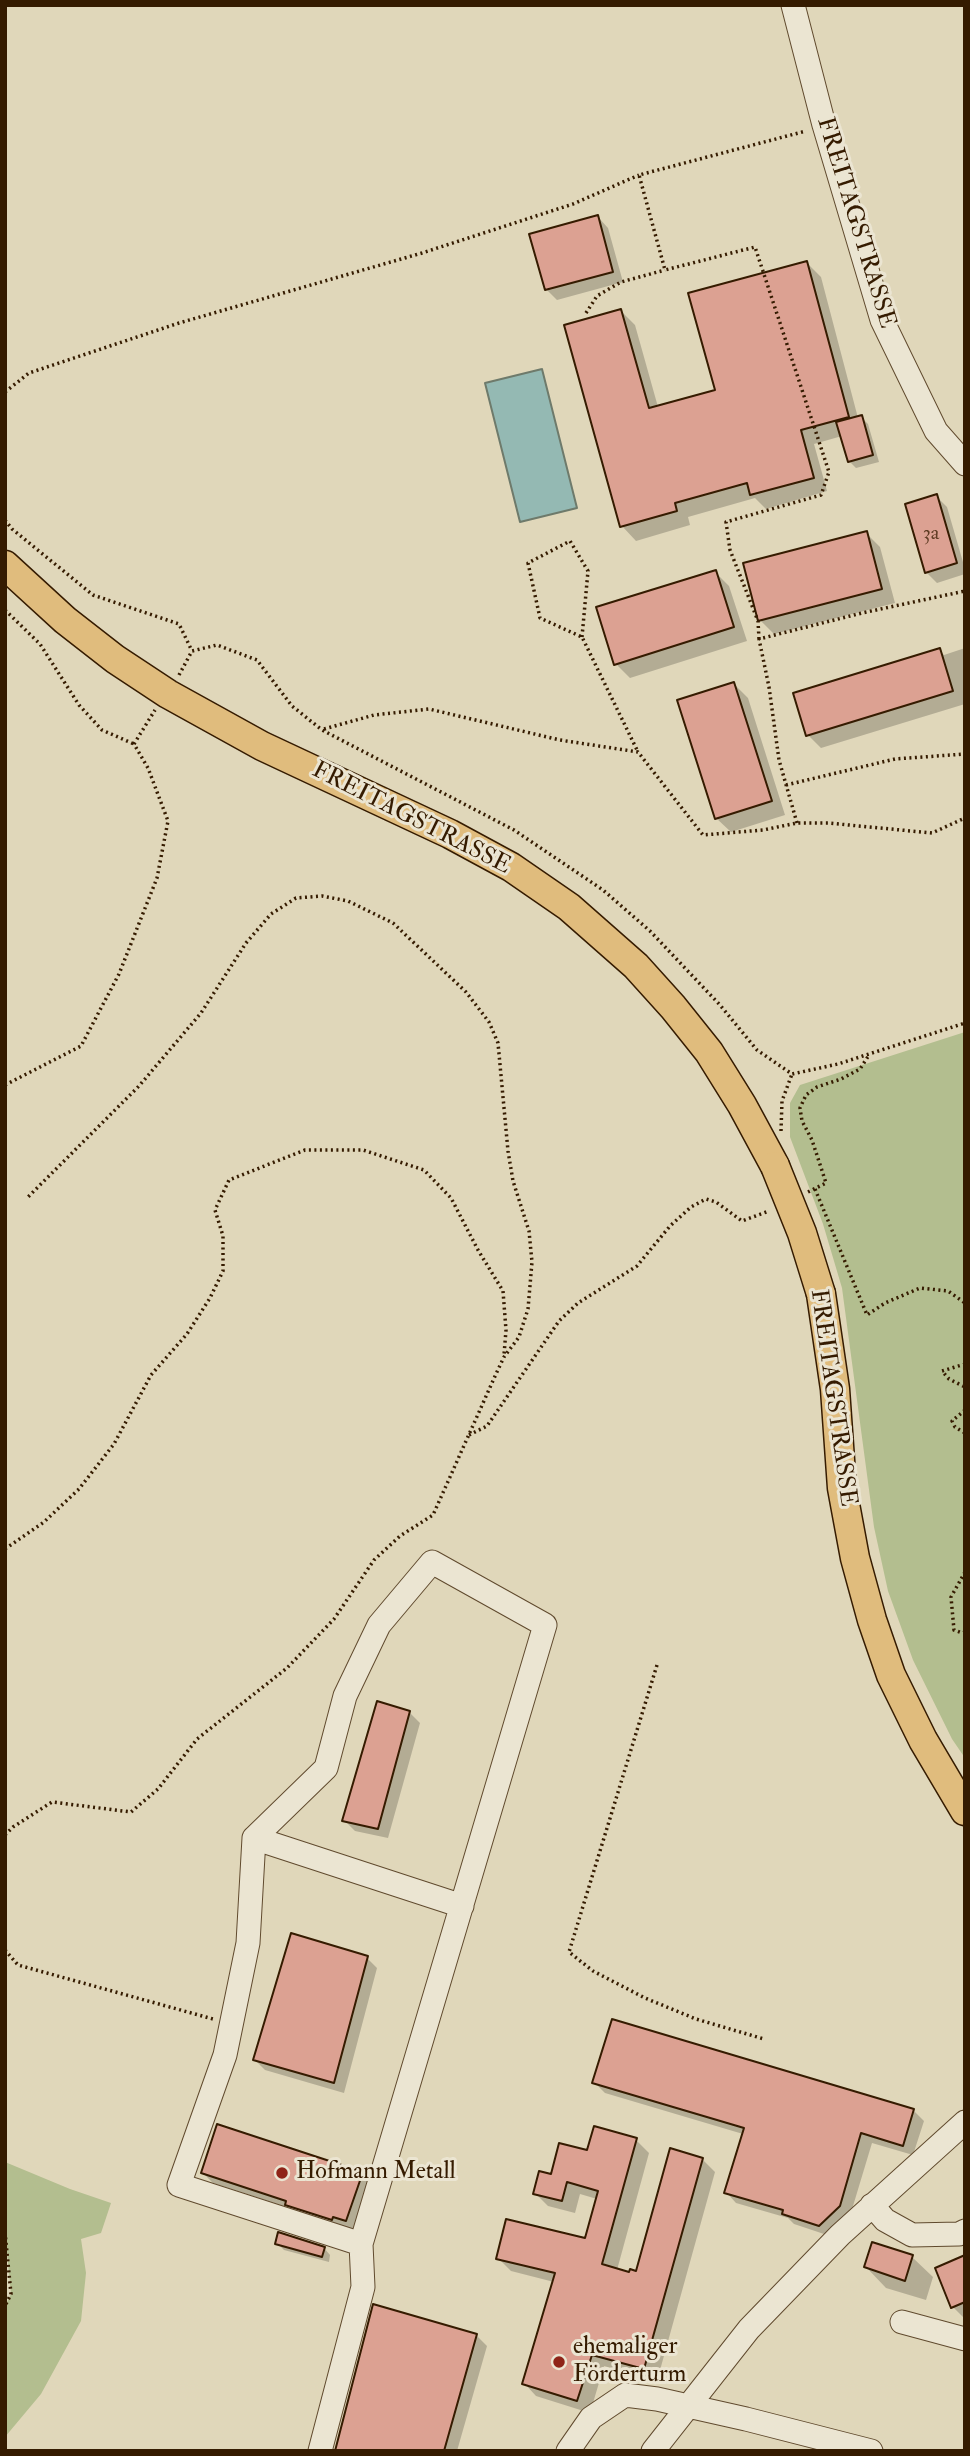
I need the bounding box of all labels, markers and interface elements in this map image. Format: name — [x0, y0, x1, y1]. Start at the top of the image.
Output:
street label: FREITAGSTRASSE — [809, 114, 901, 332]
house number: 3a — [923, 521, 939, 547]
street label: FREITAGSTRASSE — [307, 756, 515, 882]
street label: FREITAGSTRASSE — [803, 1288, 861, 1508]
place label: Hofmann Metall — [296, 2159, 456, 2187]
marker: Hofmann Metall — [274, 2165, 290, 2181]
place label: ehemaliger Förderturm — [573, 2334, 686, 2390]
marker: ehemaliger Förderturm — [551, 2354, 567, 2370]

